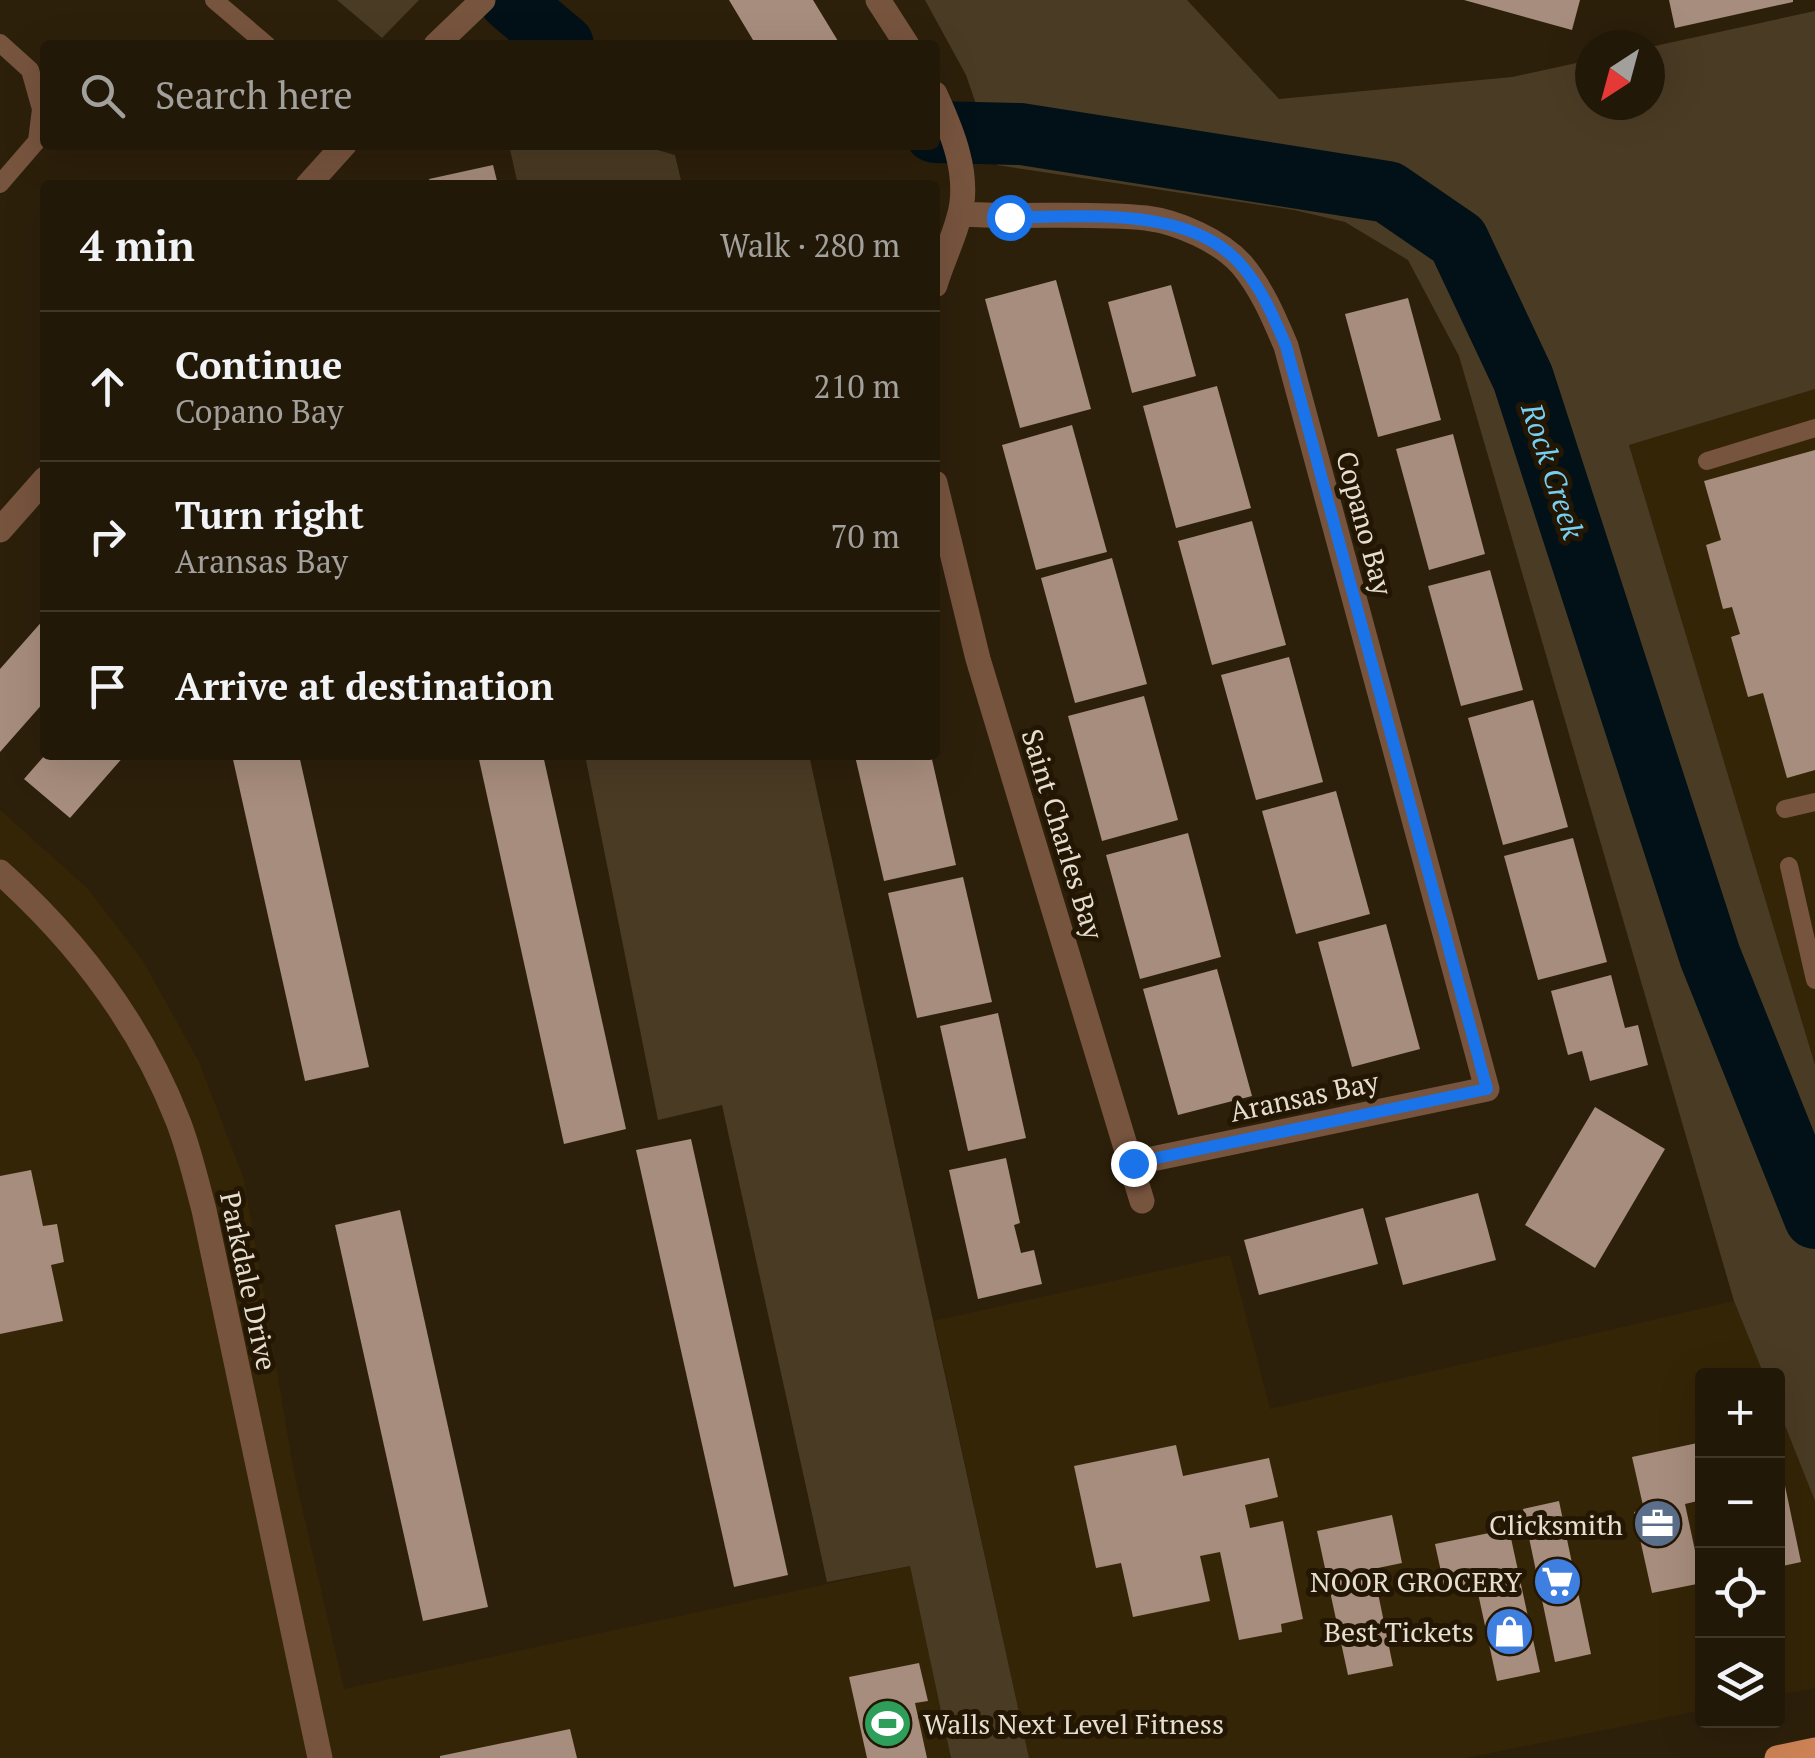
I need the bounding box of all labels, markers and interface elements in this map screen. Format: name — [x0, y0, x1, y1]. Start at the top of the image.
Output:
north arrow — [1575, 30, 1665, 120]
search box — [40, 40, 940, 150]
icon: search — [75, 68, 130, 123]
text: Search here — [155, 70, 353, 120]
route start — [987, 195, 1033, 241]
text: 4 min — [80, 217, 195, 273]
text: Walk · 280 m — [720, 224, 900, 266]
text: Continue — [175, 340, 342, 390]
icon: ahead — [80, 359, 135, 414]
text: 210 m — [813, 365, 900, 407]
text: Copano Bay — [175, 390, 343, 432]
water label: Rock Creek — [1512, 397, 1594, 545]
street label: Copano Bay — [1328, 447, 1402, 600]
text: Turn right — [175, 490, 364, 540]
icon: right — [80, 509, 135, 564]
text: 70 m — [830, 515, 900, 557]
text: Aransas Bay — [175, 540, 348, 582]
icon: arrive — [80, 659, 135, 714]
text: Arrive at destination — [175, 661, 554, 711]
street label: Saint Charles Bay — [1013, 724, 1113, 944]
street label: Aransas Bay — [1226, 1062, 1383, 1130]
route end — [1111, 1141, 1157, 1187]
street label: Parkdale Drive — [212, 1188, 286, 1374]
map controls — [1695, 1368, 1785, 1728]
button: + — [1695, 1368, 1785, 1458]
button: − — [1695, 1458, 1785, 1548]
office icon: Clicksmith — [1632, 1498, 1684, 1550]
place label: Clicksmith — [1489, 1506, 1623, 1543]
button: locate — [1695, 1548, 1785, 1638]
supermarket icon: NOOR GROCERY — [1531, 1555, 1583, 1607]
place label: NOOR GROCERY — [1310, 1563, 1523, 1600]
shop icon: Best Tickets — [1483, 1605, 1535, 1657]
place label: Best Tickets — [1324, 1613, 1474, 1650]
button: layers — [1695, 1638, 1785, 1728]
sports icon: Walls Next Level Fitness — [862, 1697, 914, 1749]
place label: Walls Next Level Fitness — [923, 1705, 1224, 1742]

